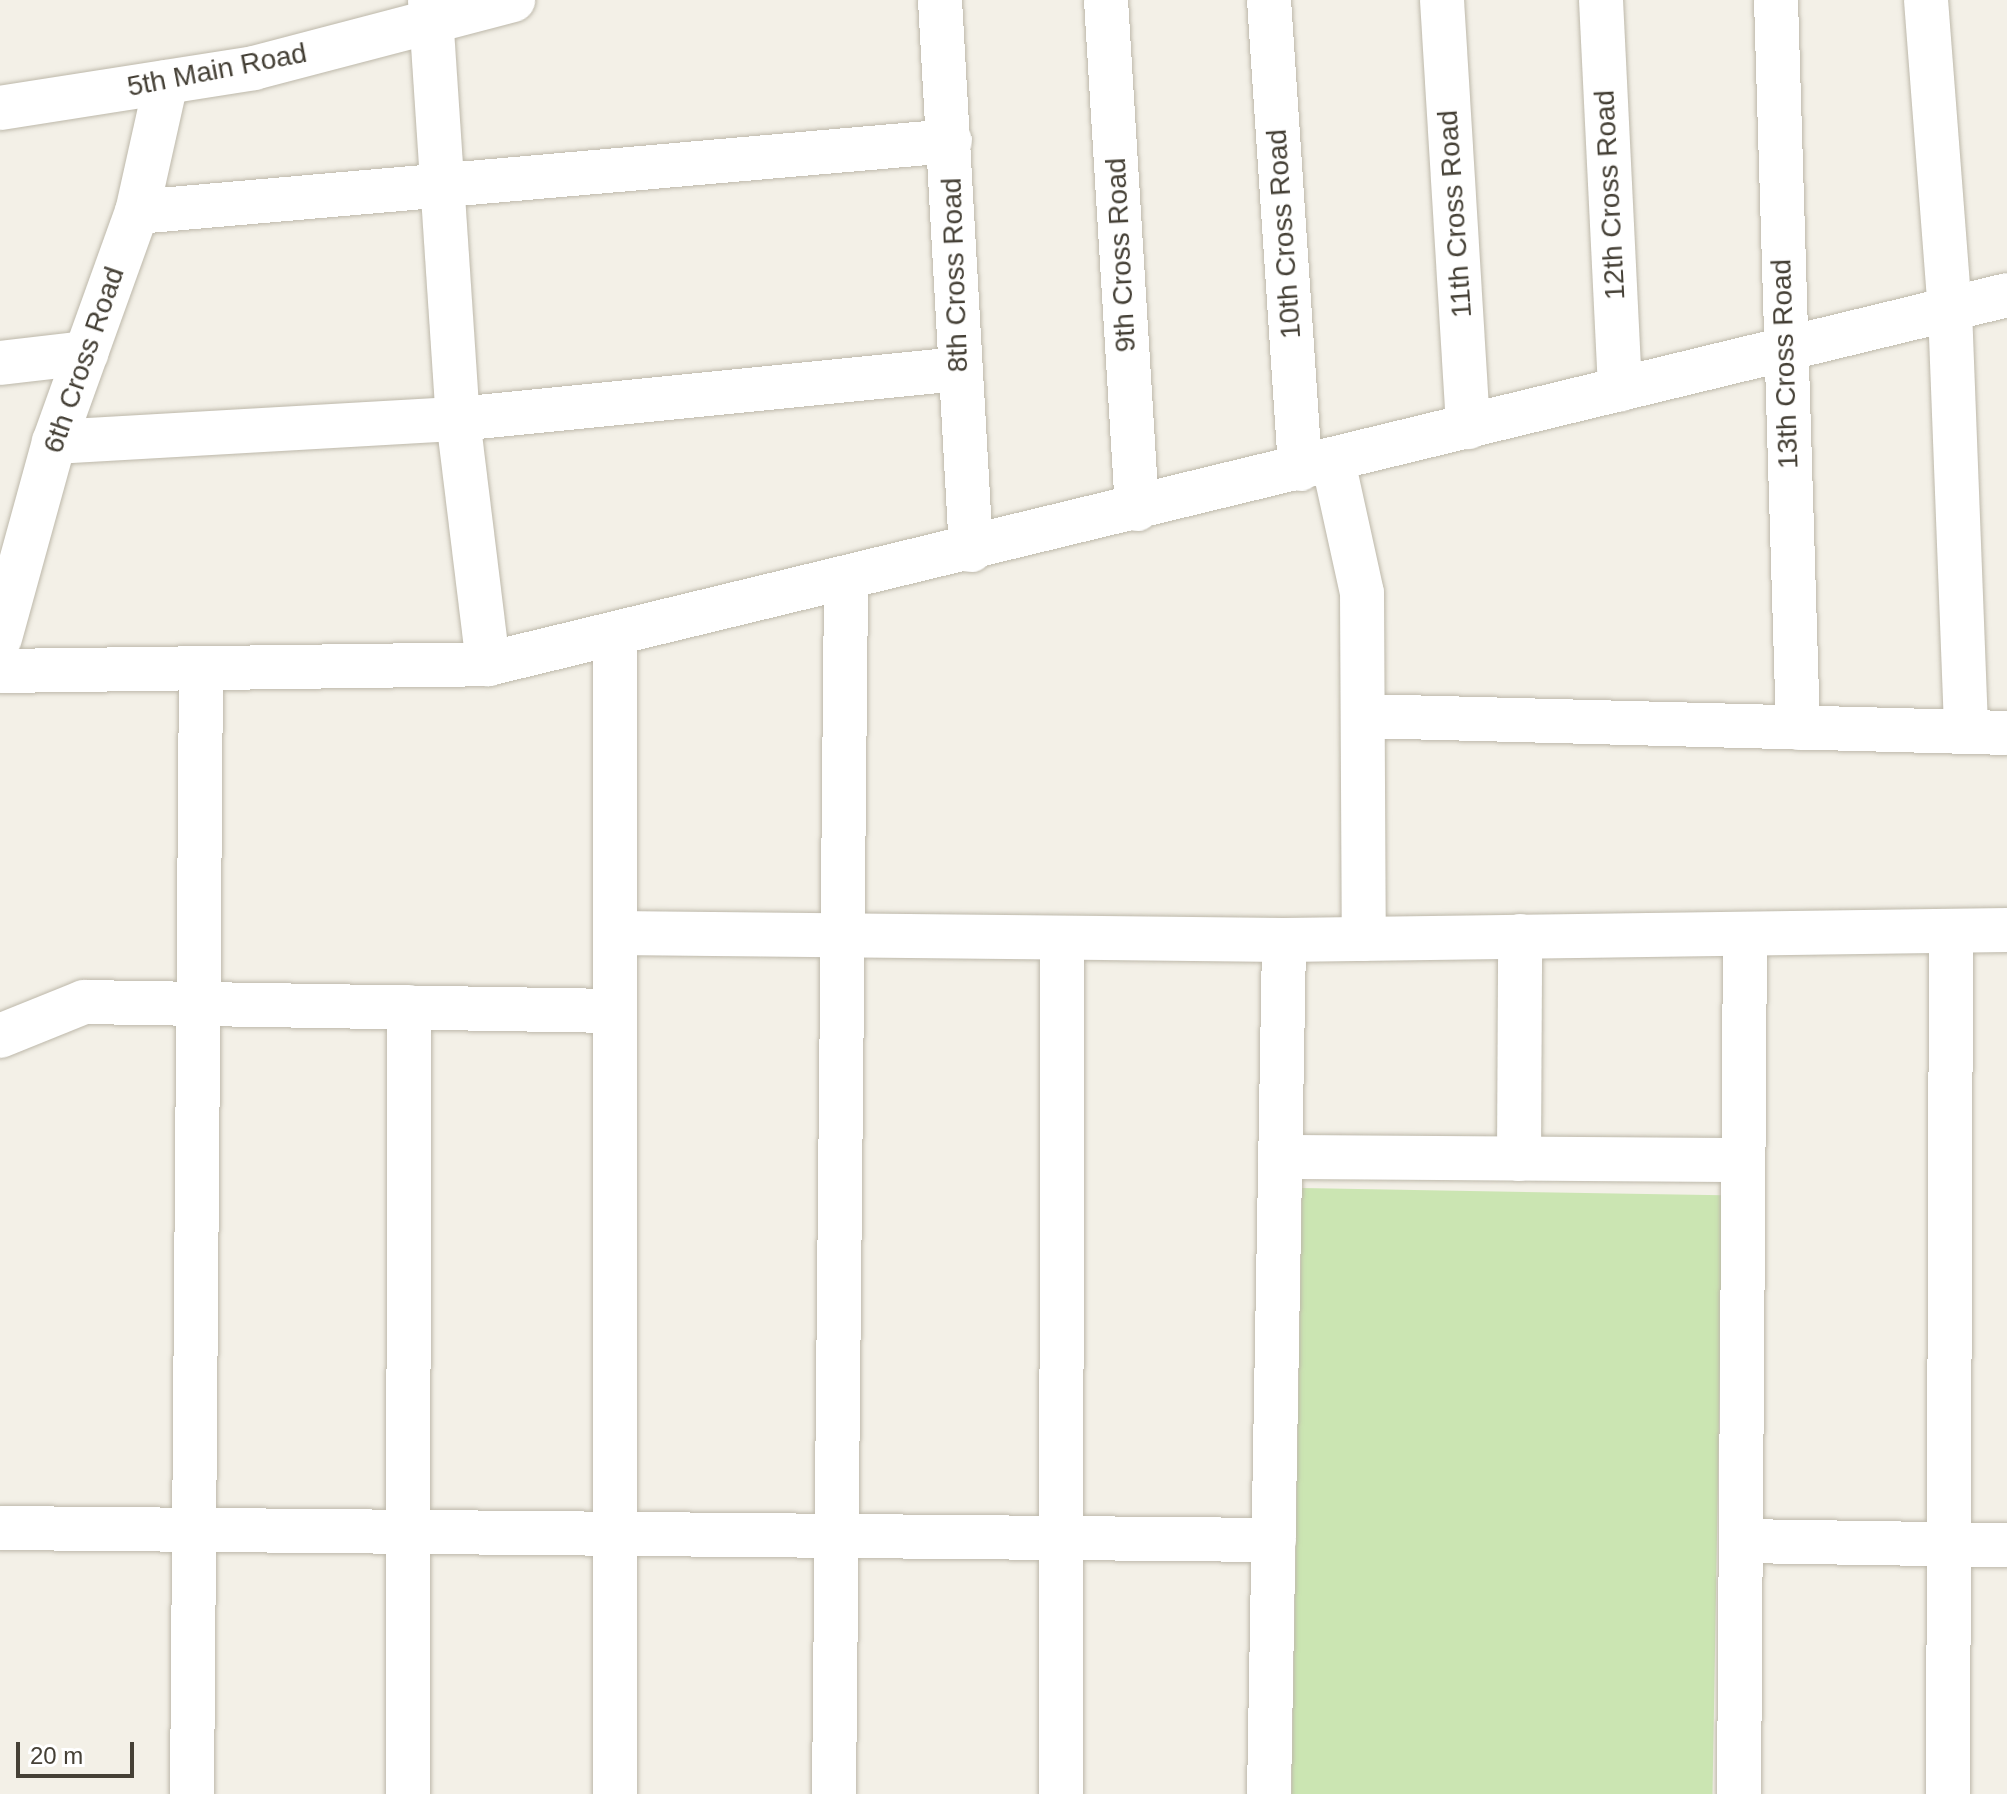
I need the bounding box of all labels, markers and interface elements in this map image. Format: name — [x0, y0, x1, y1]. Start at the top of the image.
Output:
street label: 5th Main Road — [124, 36, 310, 104]
street label: 12th Cross Road — [1588, 89, 1632, 301]
street label: 11th Cross Road — [1431, 109, 1479, 319]
street label: 10th Cross Road — [1260, 128, 1308, 340]
street label: 9th Cross Road — [1099, 157, 1143, 353]
street label: 8th Cross Road — [935, 177, 975, 373]
street label: 13th Cross Road — [1765, 258, 1805, 470]
street label: 6th Cross Road — [36, 263, 132, 457]
scale bar — [20, 1726, 138, 1776]
text: 20 m — [30, 1742, 83, 1769]

